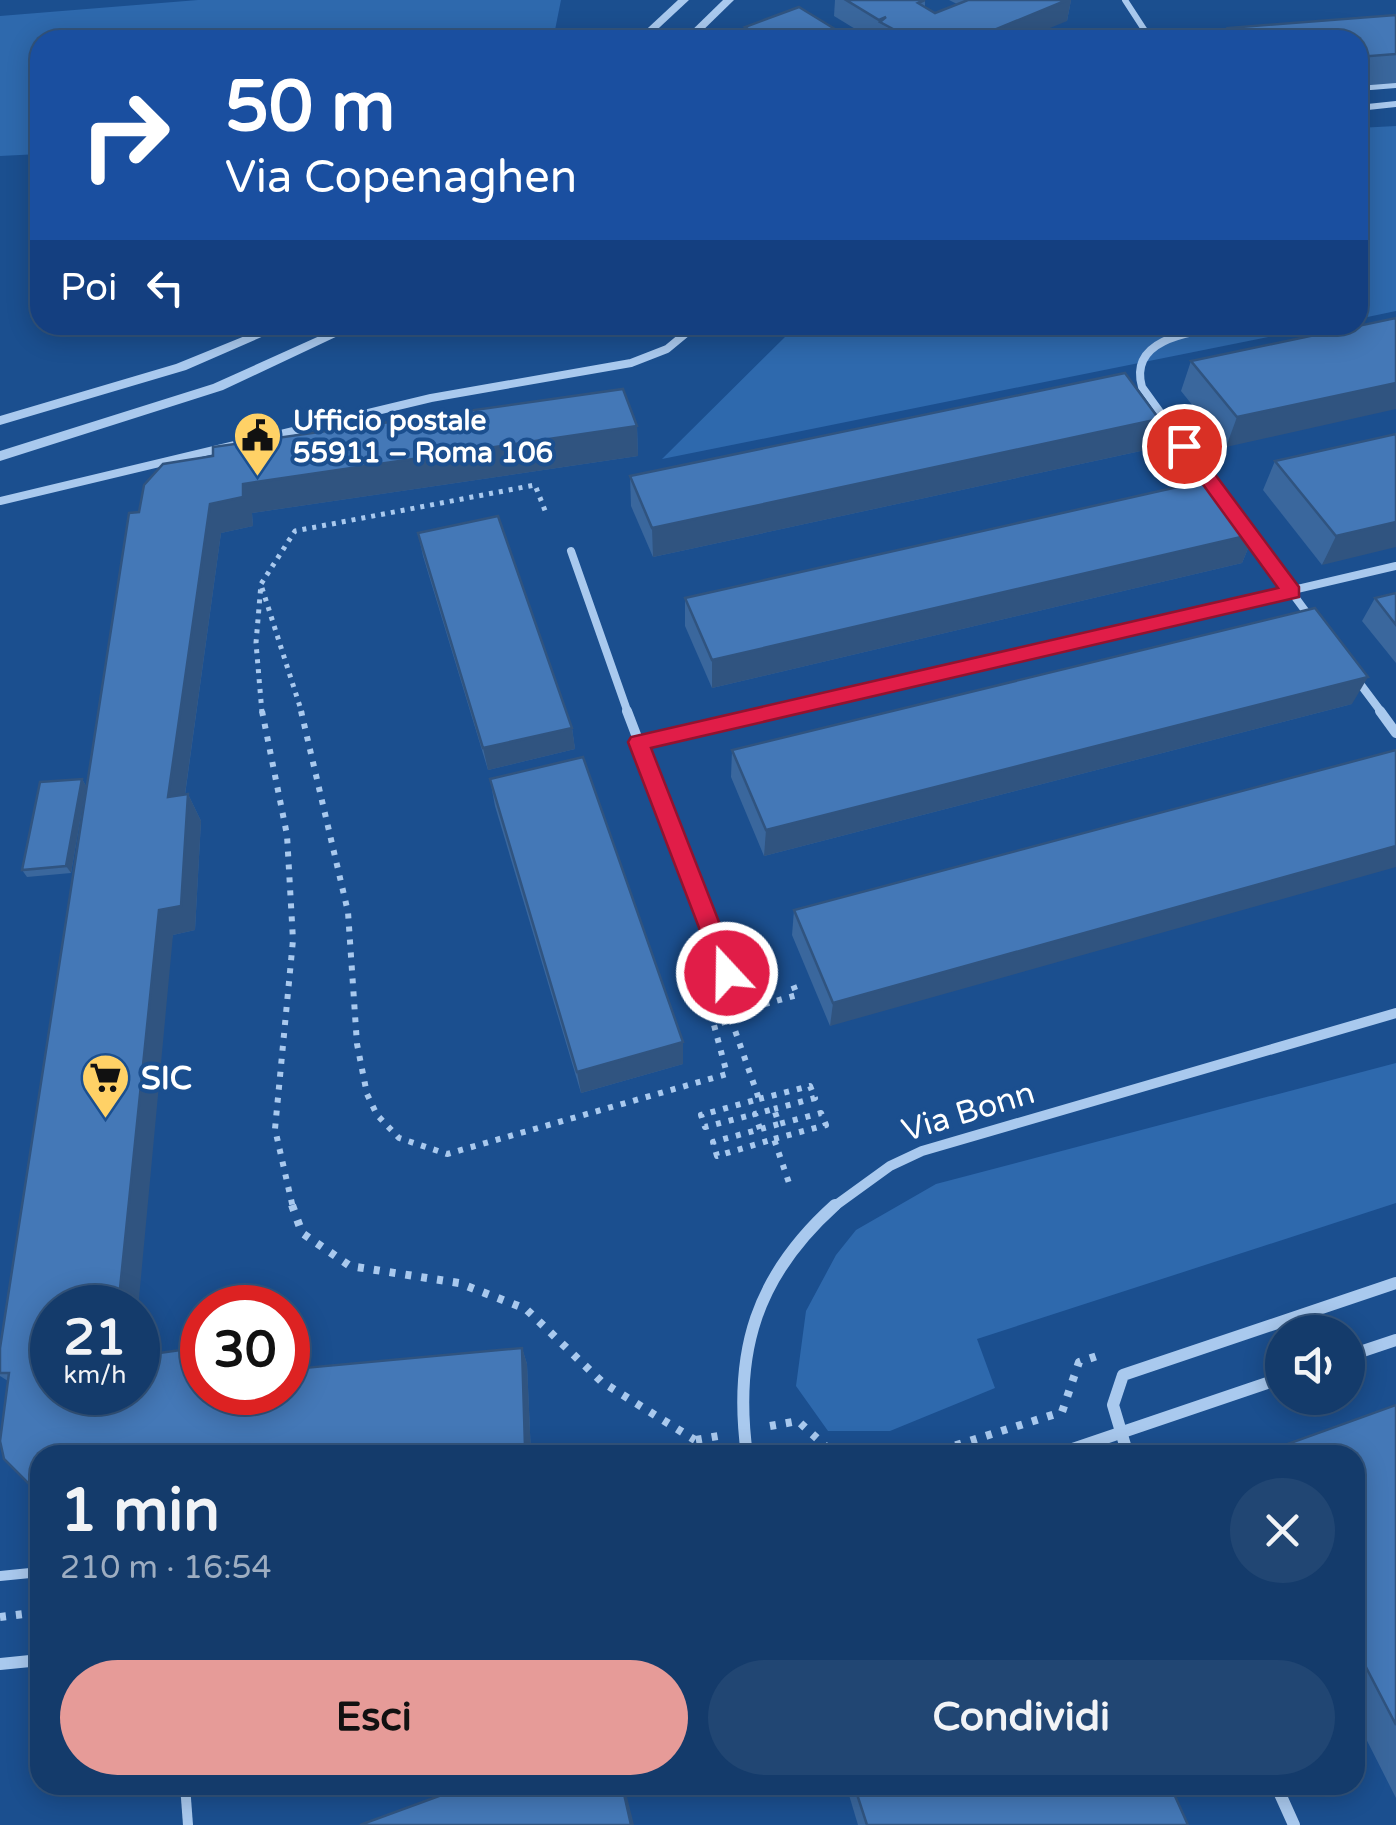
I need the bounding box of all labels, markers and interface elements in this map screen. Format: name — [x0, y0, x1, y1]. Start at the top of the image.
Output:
text: 50 m — [225, 66, 395, 150]
icon: right — [60, 70, 190, 200]
text: Via Copenaghen — [225, 151, 577, 205]
icon: left — [138, 260, 193, 315]
text: Poi — [60, 265, 118, 311]
place label: Ufficio postale 55911 – Roma 106 — [293, 404, 553, 470]
pin — [1142, 404, 1227, 489]
public building icon: Ufficio postale 55911 – Roma 106 — [232, 410, 284, 478]
icon: arrive — [1157, 419, 1212, 474]
position arrow — [675, 921, 779, 1025]
supermarket icon: SIC — [80, 1052, 132, 1120]
place label: SIC — [141, 1060, 192, 1098]
street label: Via Bonn — [897, 1074, 1039, 1150]
speed limit sign: 30 — [180, 1285, 310, 1415]
text: 21 — [64, 1308, 126, 1368]
map controls — [1265, 1315, 1365, 1415]
button: sound — [1265, 1315, 1365, 1415]
text: km/h — [64, 1360, 126, 1390]
text: 1 min — [60, 1475, 220, 1547]
button: close — [1230, 1478, 1335, 1583]
text: 210 m · 16:54 — [60, 1549, 272, 1587]
button: Esci — [60, 1660, 688, 1775]
button: Condividi — [708, 1660, 1335, 1775]

